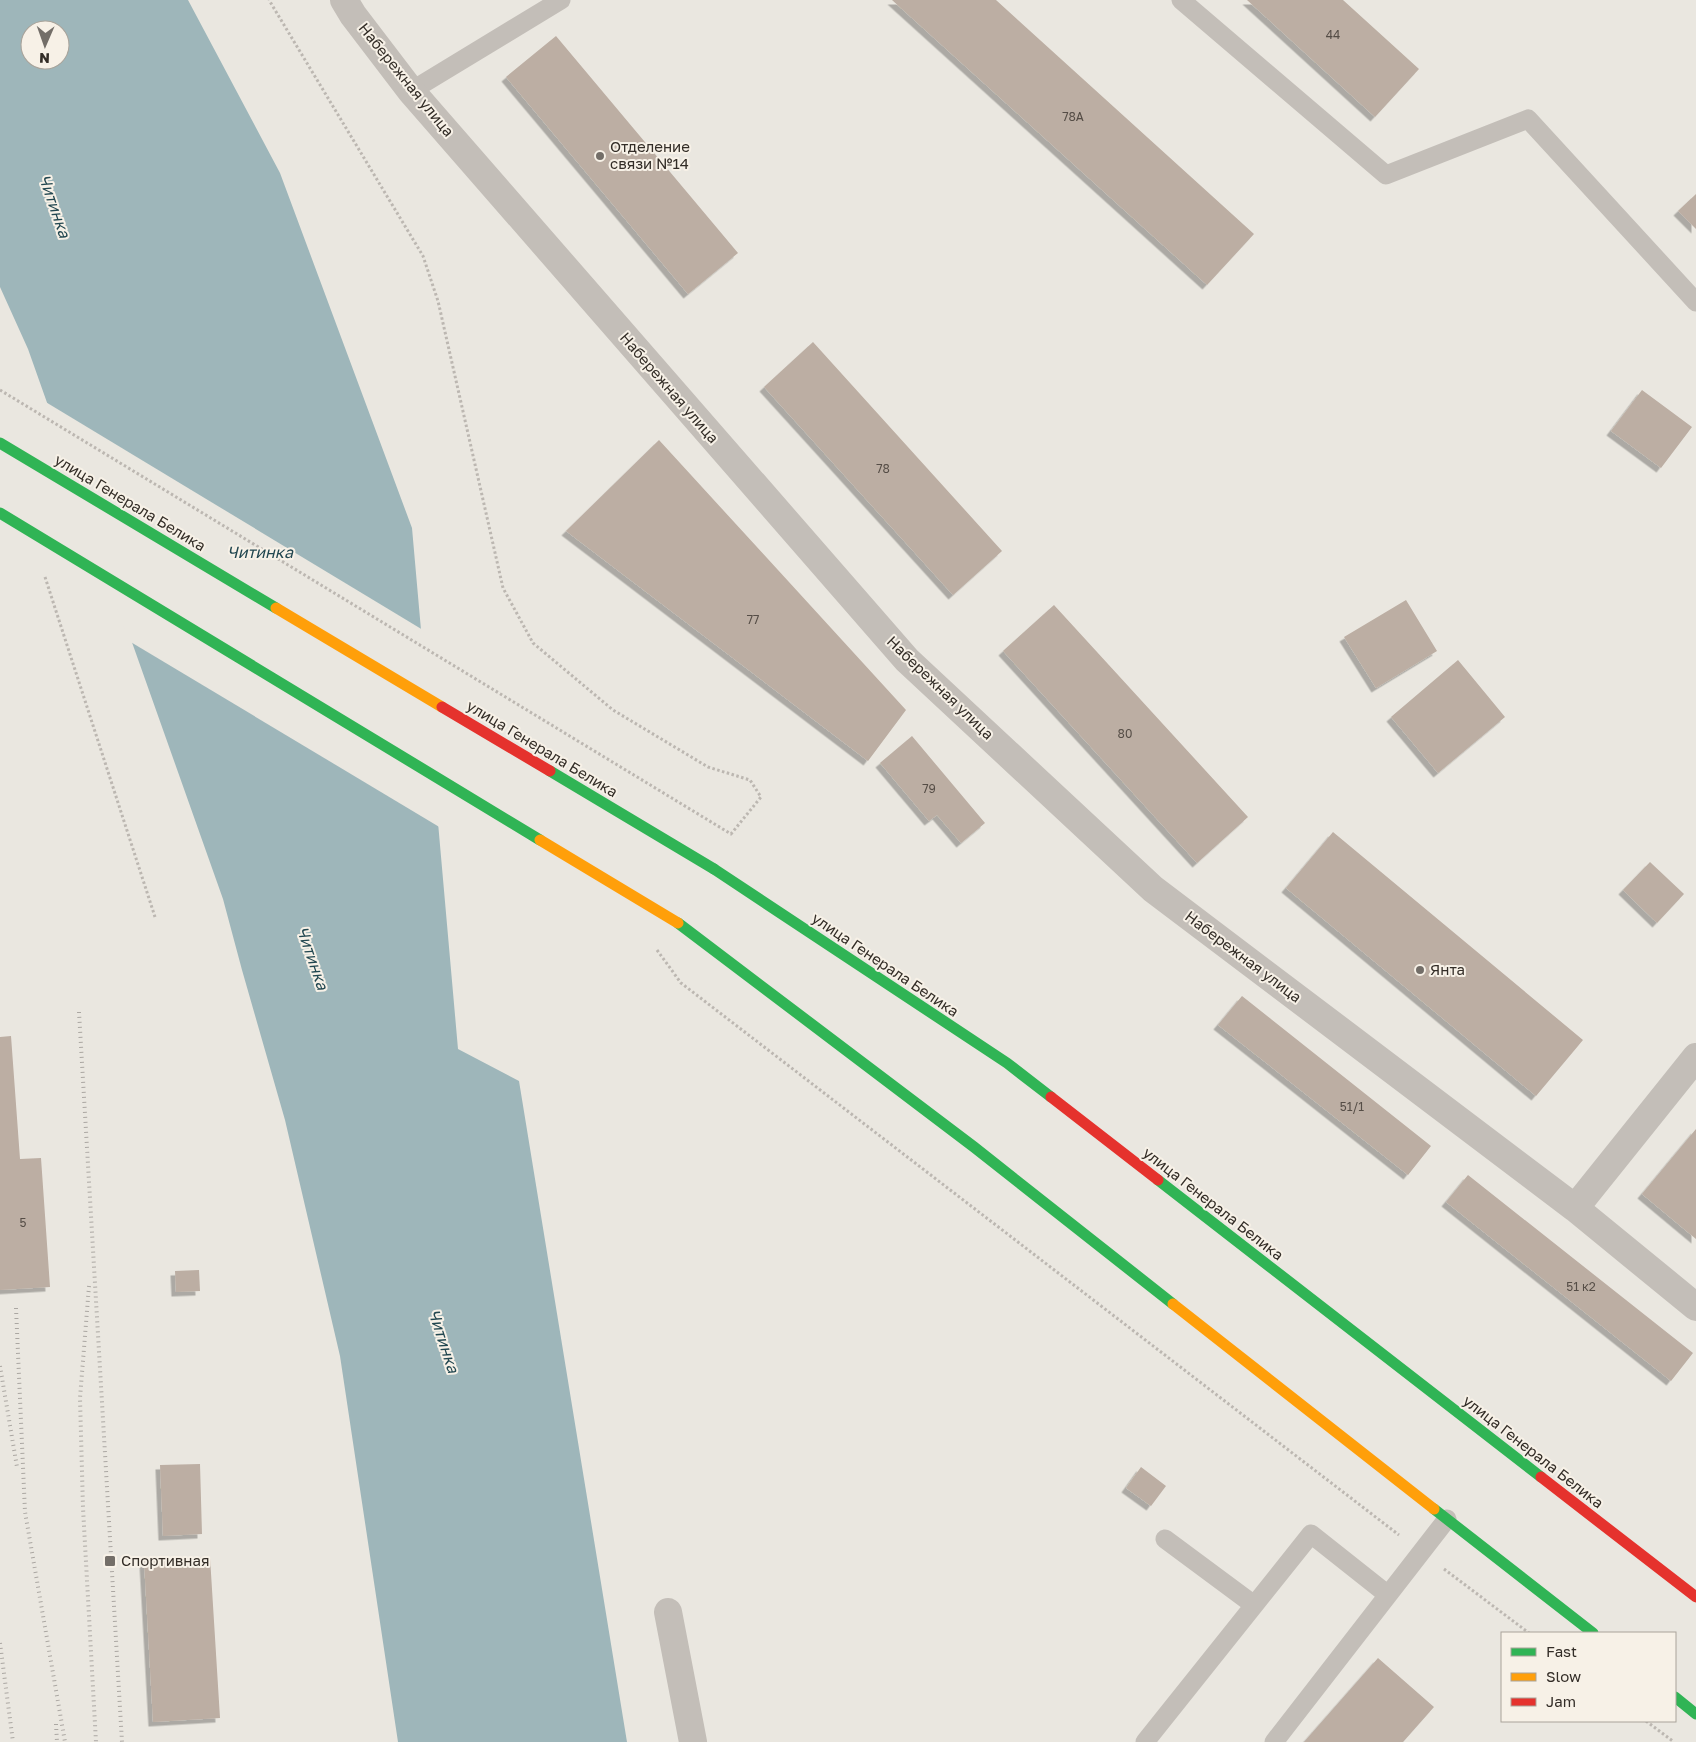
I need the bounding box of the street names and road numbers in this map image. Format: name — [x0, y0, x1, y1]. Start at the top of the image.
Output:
street label: Набережная улица — [355, 19, 458, 140]
street label: Набережная улица — [617, 328, 723, 446]
street label: улица Генерала Белика — [52, 450, 209, 554]
street label: Набережная улица — [884, 632, 998, 743]
street label: улица Генерала Белика — [464, 696, 621, 800]
street label: Набережная улица — [1182, 907, 1305, 1006]
street label: улица Генерала Белика — [809, 908, 962, 1020]
street label: улица Генерала Белика — [1140, 1143, 1287, 1264]
street label: улица Генерала Белика — [1460, 1391, 1607, 1512]

